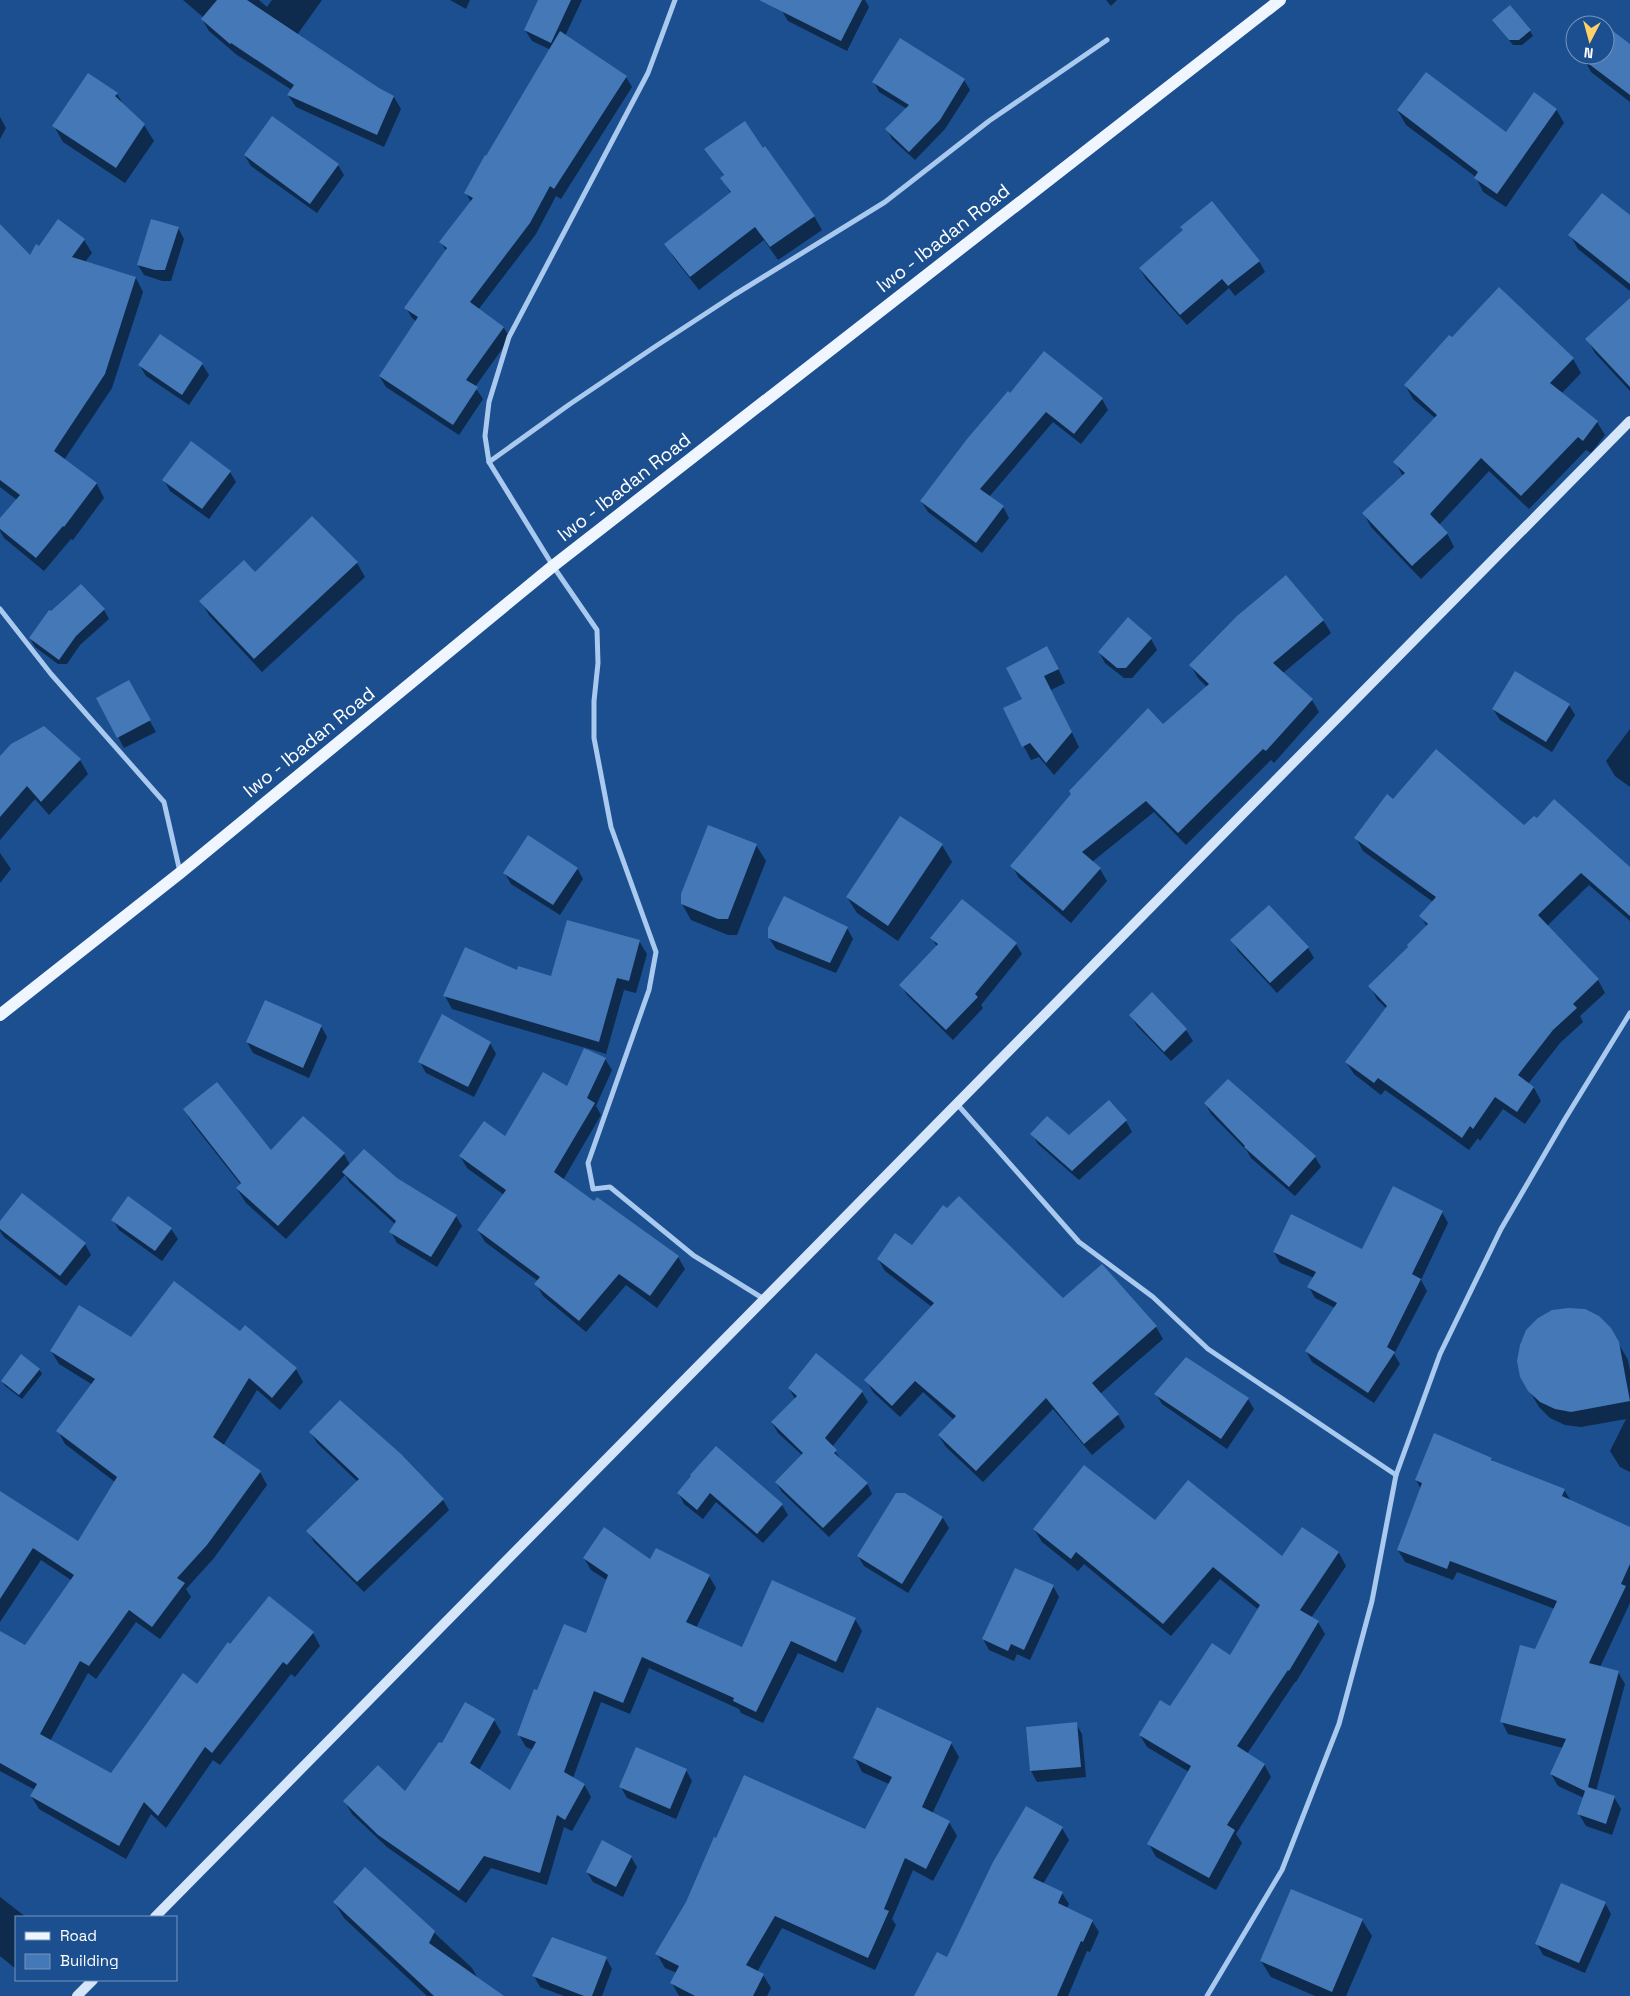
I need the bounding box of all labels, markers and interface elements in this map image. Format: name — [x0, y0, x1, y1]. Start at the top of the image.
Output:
north arrow — [1565, 15, 1615, 65]
text: N — [1583, 43, 1594, 62]
street label: Iwo - Ibadan Road — [871, 178, 1015, 298]
street label: Iwo - Ibadan Road — [552, 427, 696, 547]
street label: Iwo - Ibadan Road — [238, 681, 380, 803]
legend — [15, 1916, 178, 1981]
text: Road — [60, 1926, 97, 1945]
text: Building — [60, 1951, 119, 1970]

